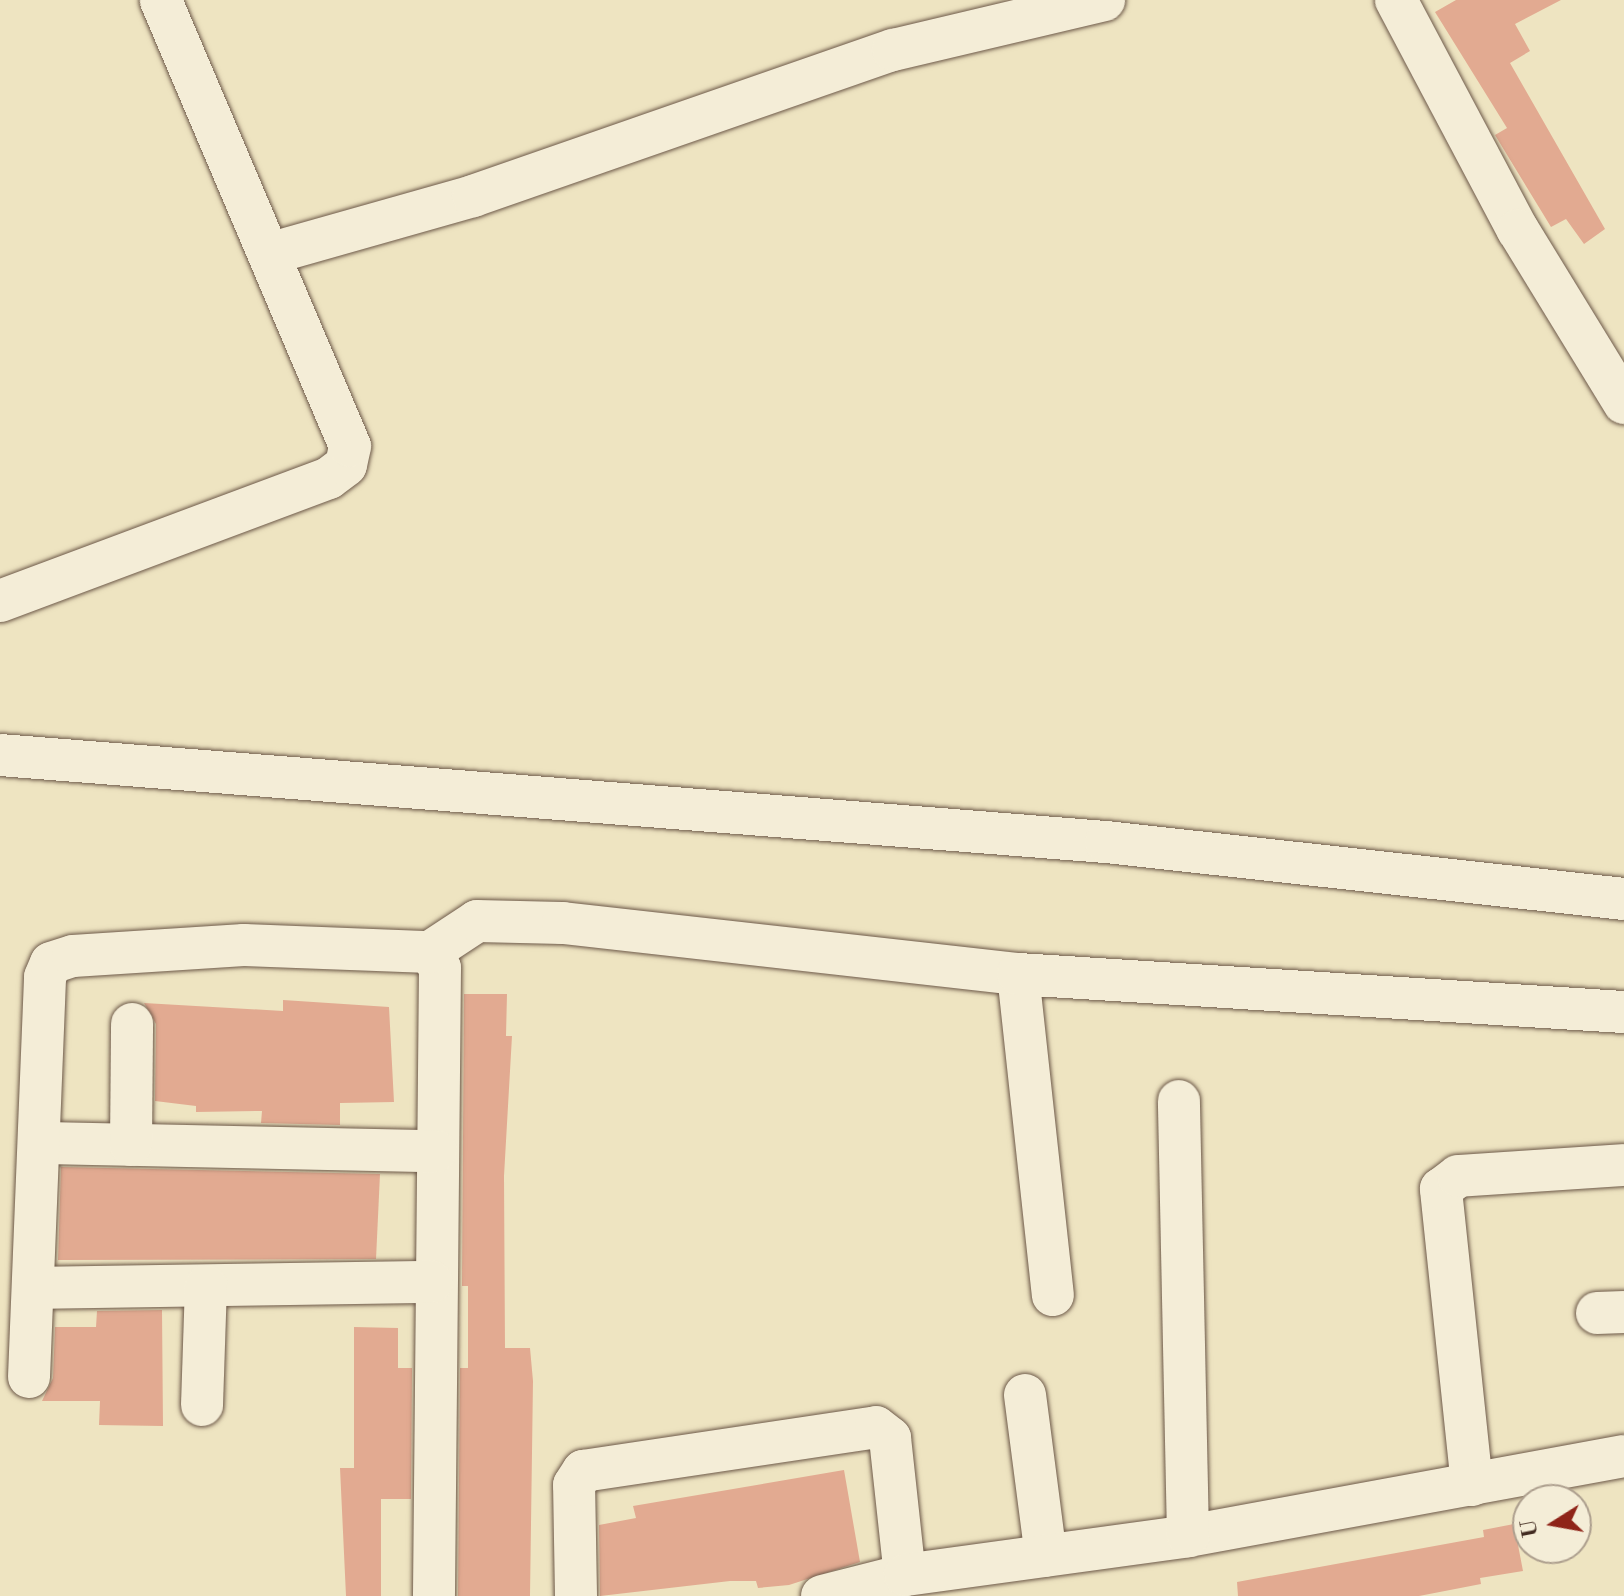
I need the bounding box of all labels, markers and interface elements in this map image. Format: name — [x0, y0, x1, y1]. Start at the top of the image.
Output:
north arrow — [1512, 1484, 1592, 1564]
text: U — [1515, 1517, 1545, 1539]

